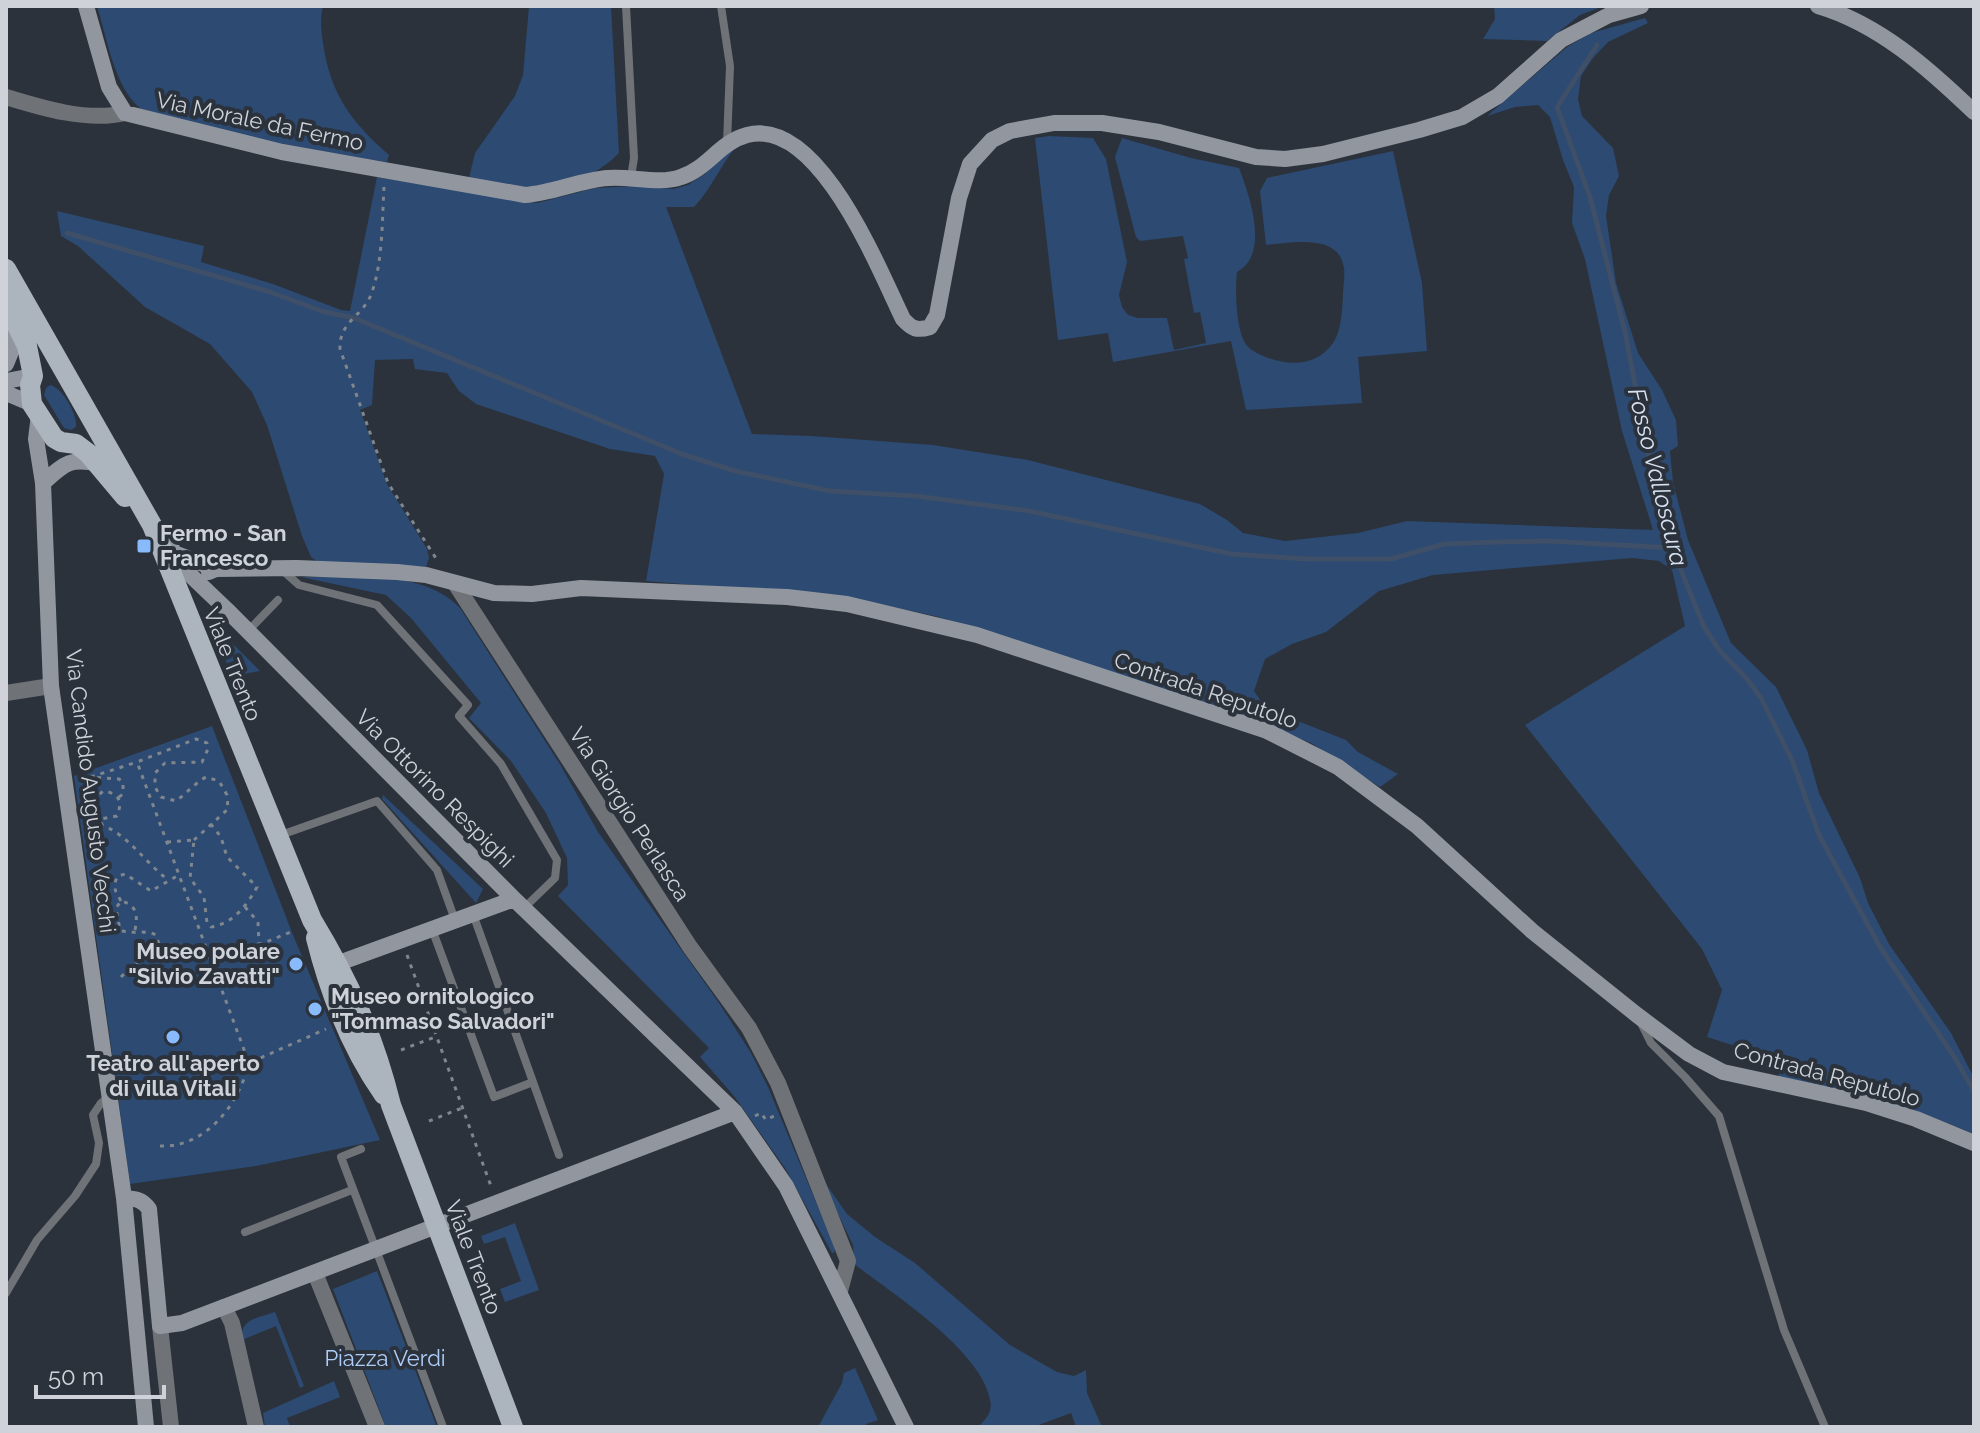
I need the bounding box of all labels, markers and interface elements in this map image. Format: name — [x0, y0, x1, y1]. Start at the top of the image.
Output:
street label: Via Morale da Fermo — [154, 86, 366, 156]
water label: Fosso Valloscura — [1622, 385, 1694, 569]
place label: Fermo - San Francesco — [160, 520, 287, 571]
marker: Fermo - San Francesco — [135, 537, 153, 555]
street label: Viale Trento — [198, 603, 268, 725]
street label: Contrada Reputolo — [1111, 646, 1301, 734]
street label: Via Candido Augusto Vecchi — [61, 648, 121, 934]
street label: Via Ottorino Respighi — [351, 704, 519, 872]
street label: Via Giorgio Perlasca — [564, 722, 696, 906]
place label: Museo polare "Silvio Zavatti" — [128, 938, 280, 989]
marker: Museo polare "Silvio Zavatti" — [287, 955, 305, 973]
place label: Museo ornitologico "Tommaso Salvadori" — [331, 983, 555, 1034]
marker: Museo ornitologico "Tommaso Salvadori" — [306, 1000, 324, 1018]
marker: Teatro all'aperto di villa Vitali — [164, 1028, 182, 1046]
street label: Contrada Reputolo — [1731, 1037, 1923, 1111]
place label: Teatro all'aperto di villa Vitali — [86, 1050, 260, 1101]
street label: Viale Trento — [440, 1196, 508, 1318]
park label: Piazza Verdi — [324, 1345, 446, 1371]
scale bar — [36, 1349, 164, 1399]
text: 50 m — [48, 1362, 104, 1391]

